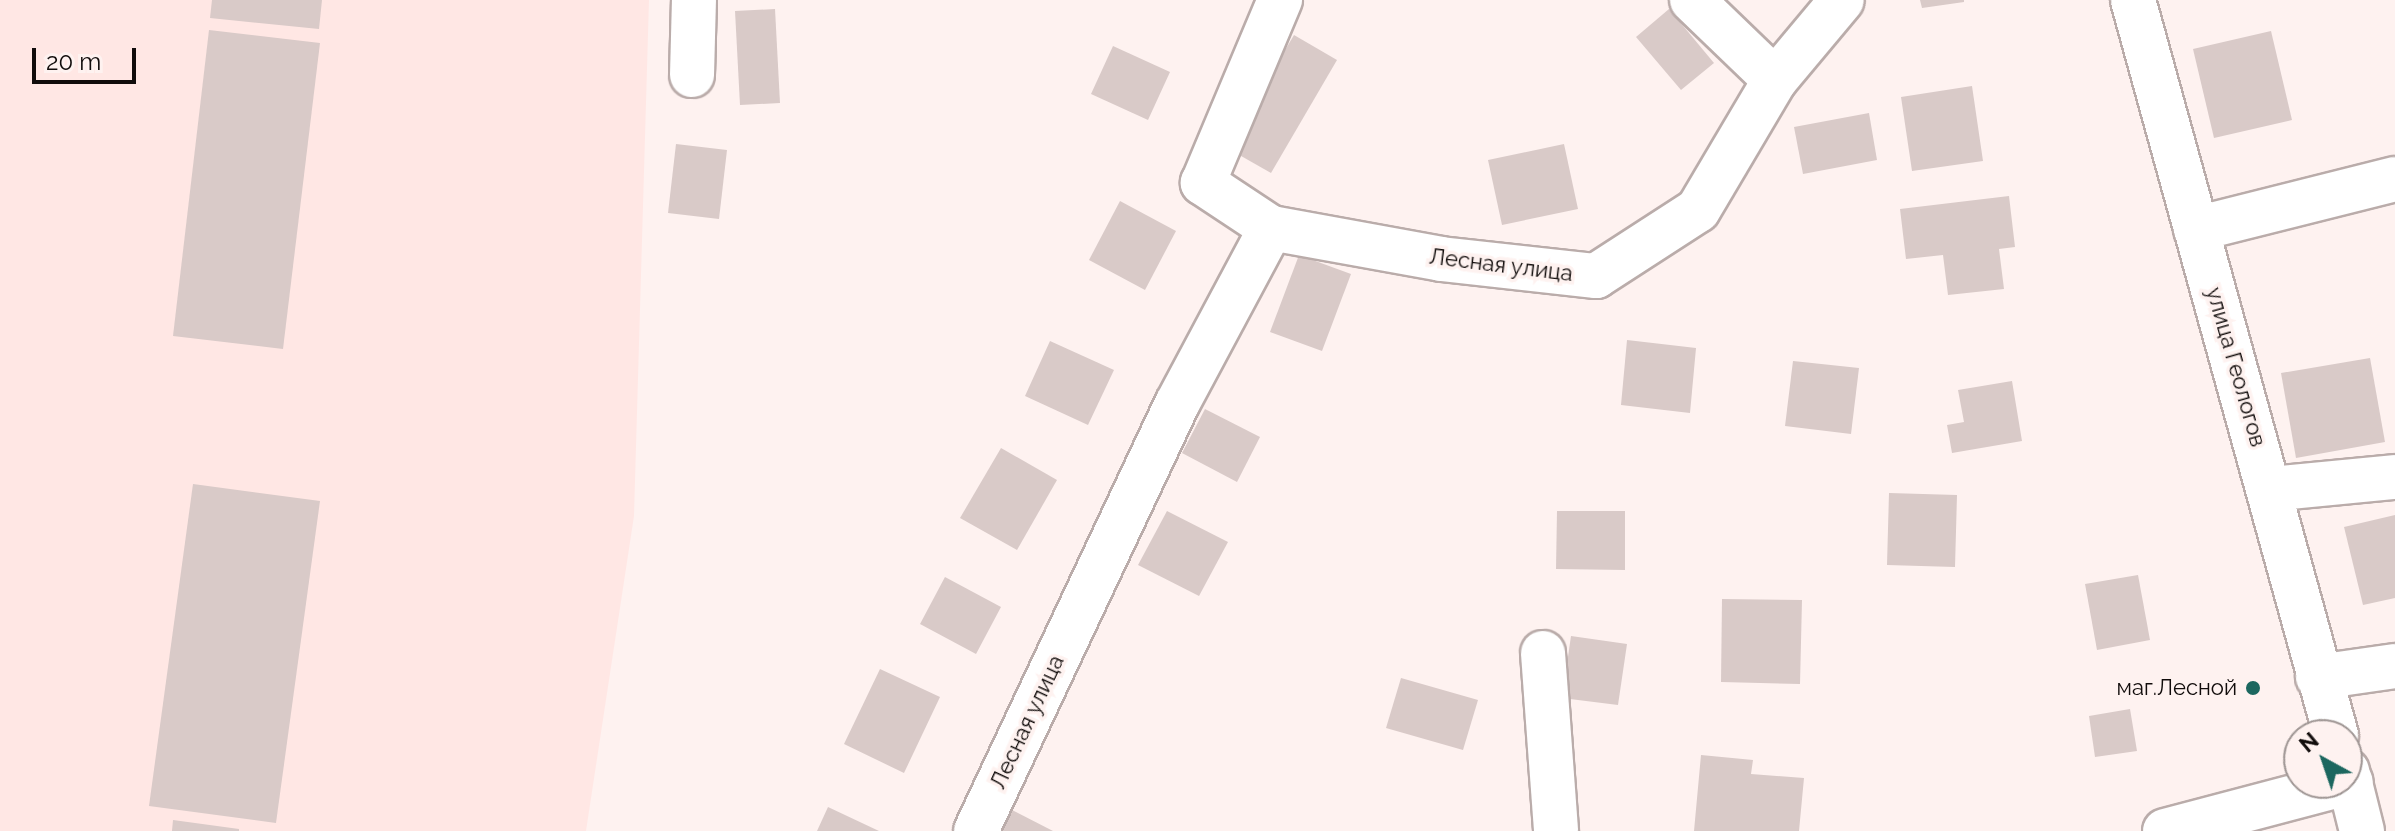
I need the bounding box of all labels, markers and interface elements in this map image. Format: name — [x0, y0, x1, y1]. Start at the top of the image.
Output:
scale bar — [36, 32, 140, 82]
text: 20 m — [46, 47, 101, 76]
street label: Лесная улица — [1427, 243, 1575, 287]
street label: улица Геологов — [2201, 284, 2271, 450]
street label: Лесная улица — [984, 651, 1070, 793]
place label: маг.Лесной — [2117, 675, 2237, 701]
marker: маг.Лесной — [2244, 679, 2262, 697]
north arrow — [2283, 719, 2363, 799]
text: N — [2294, 727, 2324, 758]

